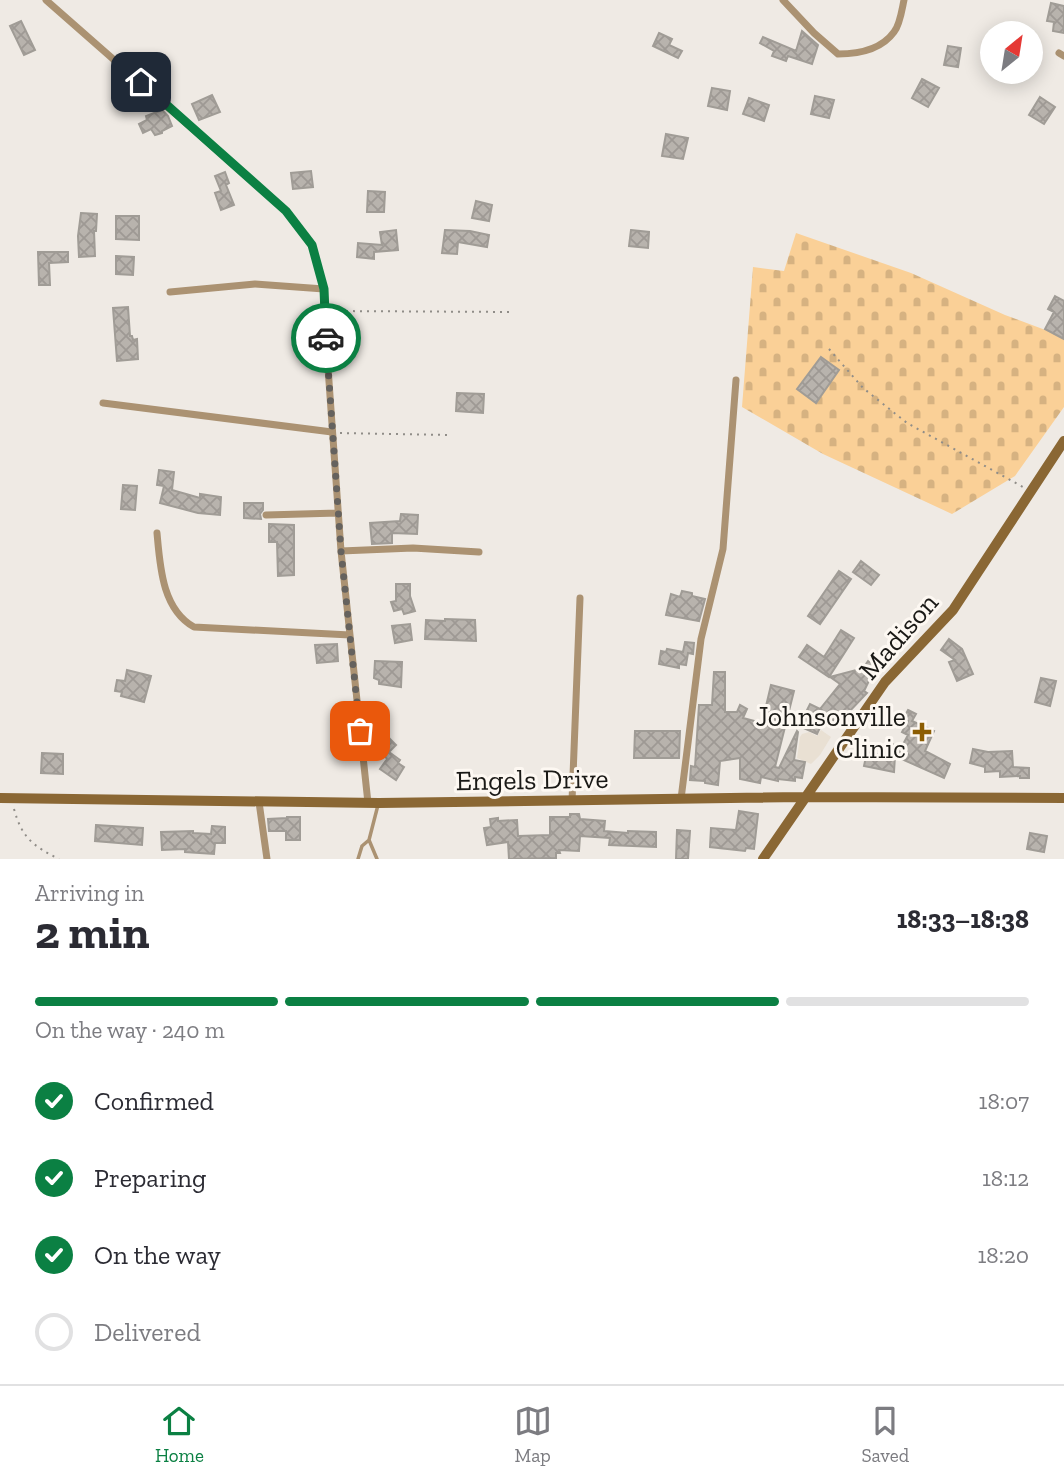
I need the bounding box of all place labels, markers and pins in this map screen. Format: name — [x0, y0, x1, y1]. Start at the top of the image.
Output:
pin — [111, 52, 171, 112]
place label: Johnsonville Clinic — [756, 700, 906, 765]
pin — [330, 701, 390, 761]
marker: Johnsonville Clinic — [912, 722, 932, 742]

